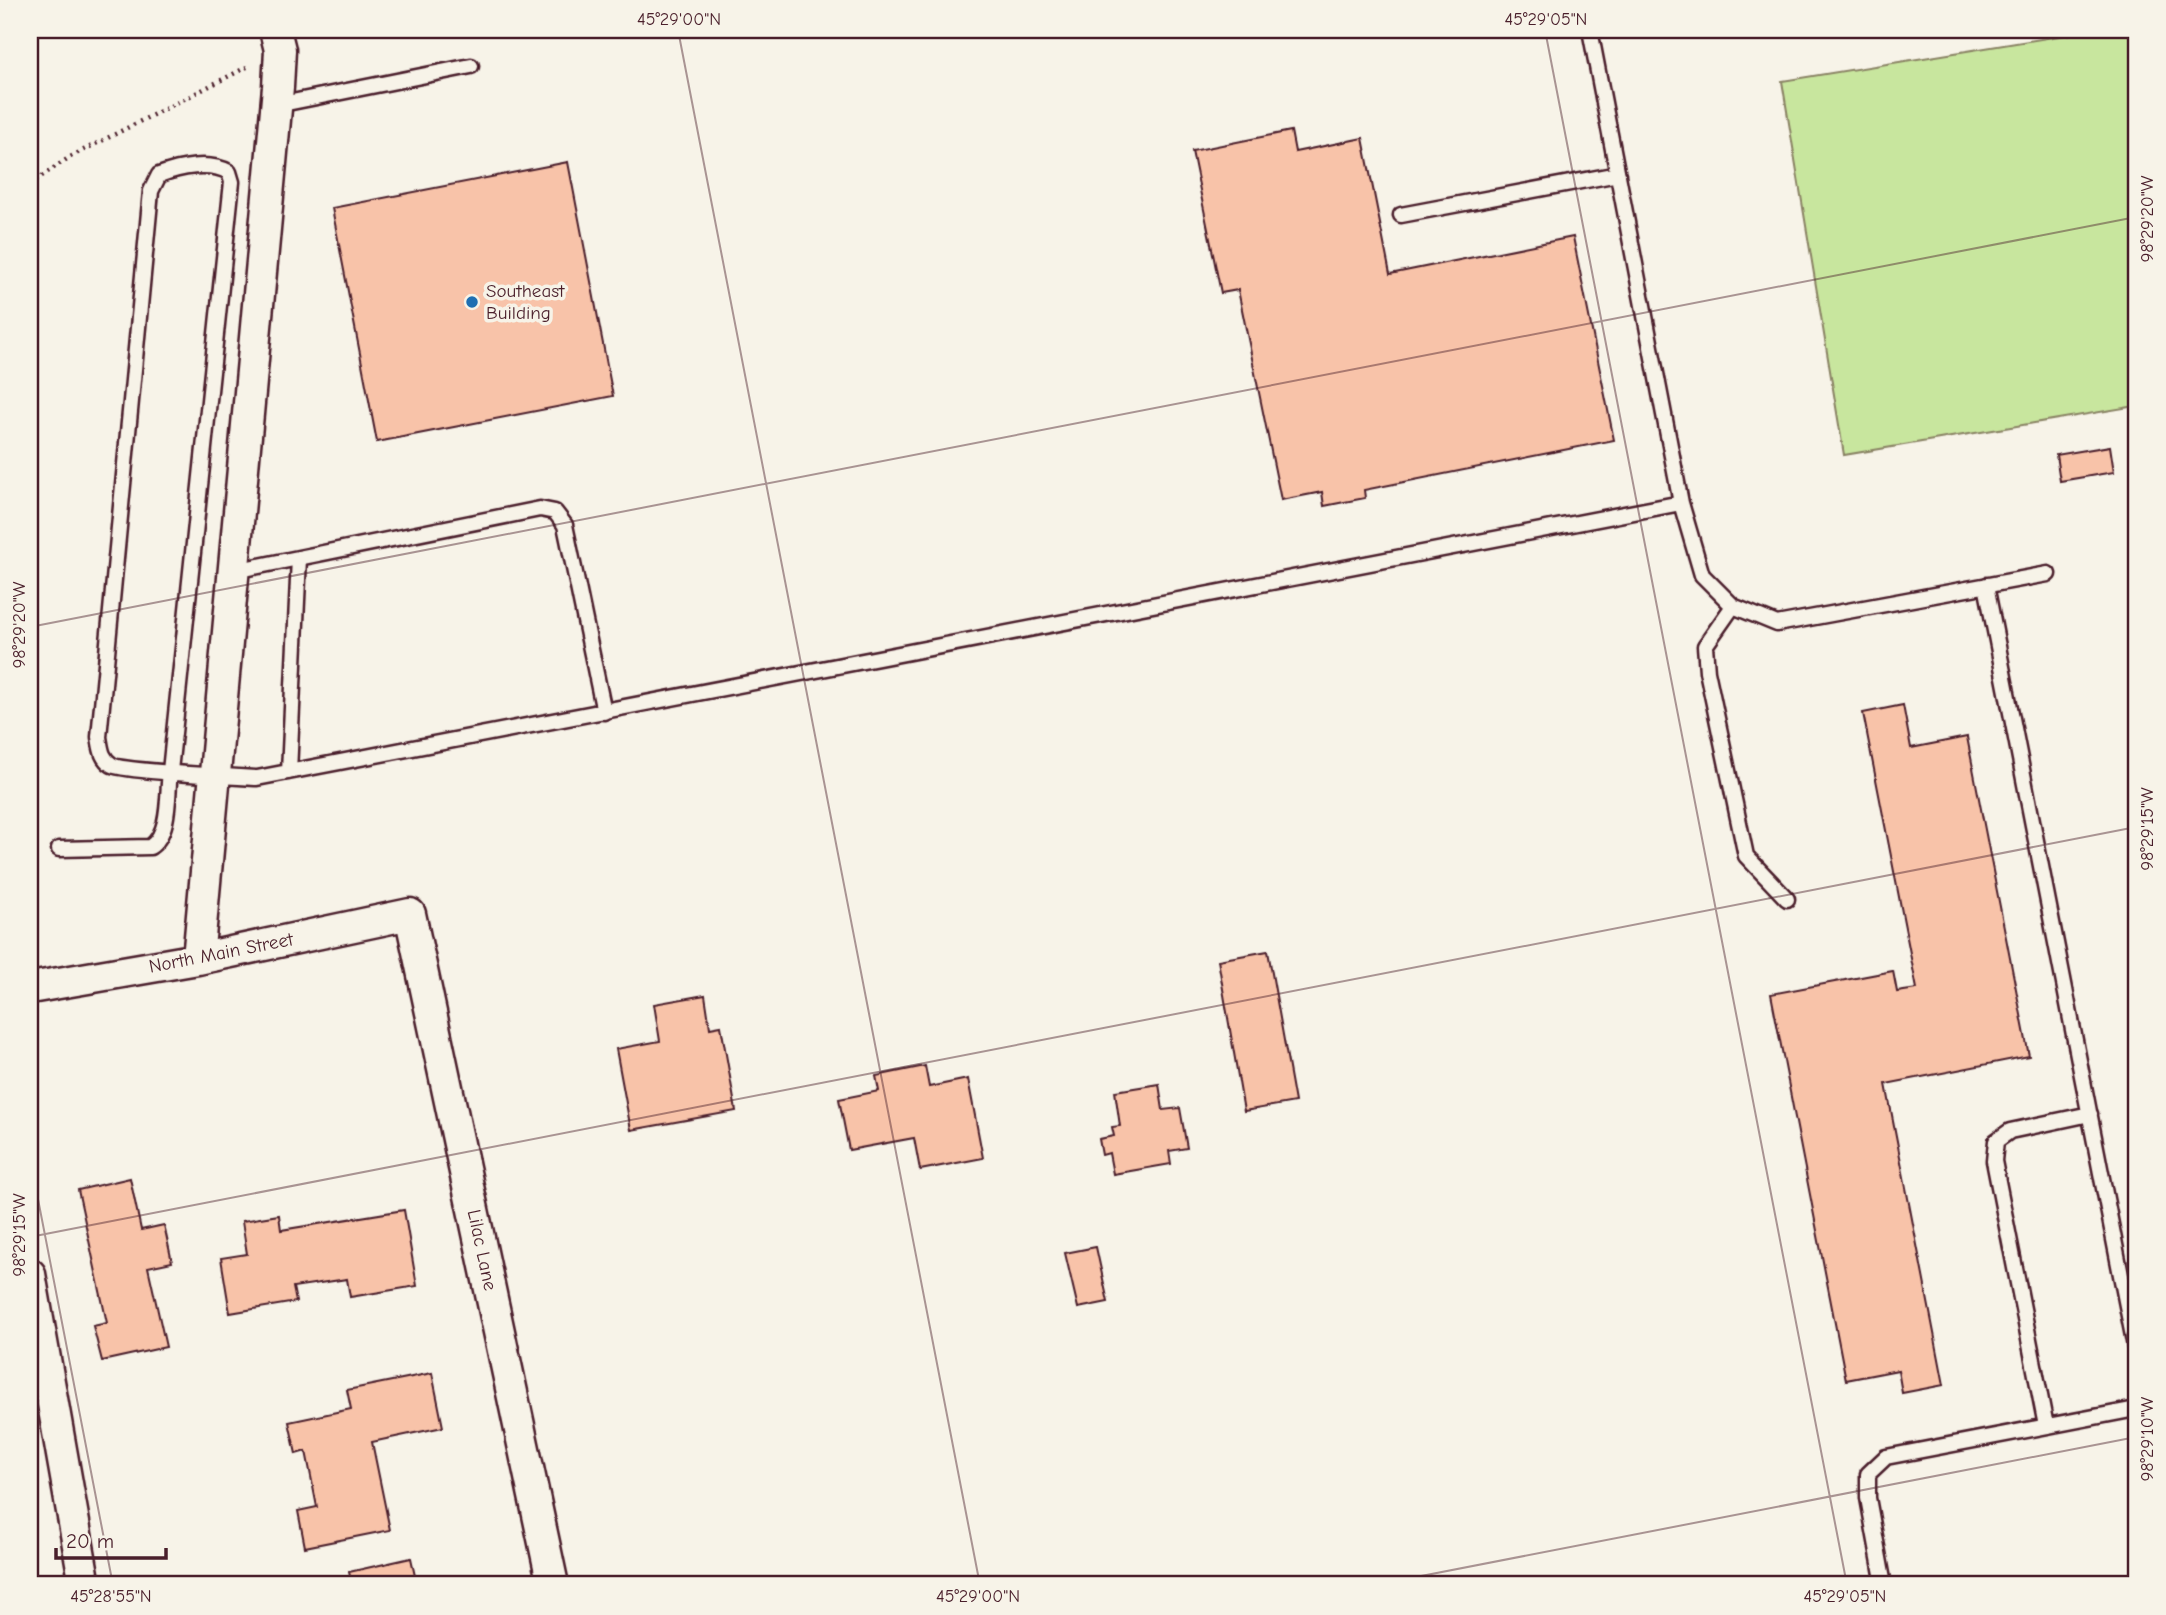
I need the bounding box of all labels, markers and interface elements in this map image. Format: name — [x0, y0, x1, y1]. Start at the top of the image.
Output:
text: 45°29'00"N — [637, 9, 721, 30]
text: 45°29'05"N — [1505, 9, 1587, 30]
text: 98°29'20"W — [2137, 175, 2158, 262]
place label: Southeast Building — [486, 280, 565, 324]
marker: Southeast Building — [464, 294, 480, 310]
text: 98°29'20"W — [9, 581, 30, 668]
text: 98°29'15"W — [2137, 787, 2158, 871]
street label: North Main Street — [147, 928, 296, 978]
text: 98°29'15"W — [9, 1193, 30, 1277]
street label: Lilac Lane — [463, 1207, 501, 1293]
text: 98°29'10"W — [2137, 1396, 2158, 1481]
scale bar — [56, 1517, 166, 1561]
text: 20 m — [66, 1529, 114, 1553]
text: 45°28'55"N — [70, 1586, 152, 1607]
text: 45°29'00"N — [936, 1586, 1020, 1607]
text: 45°29'05"N — [1804, 1586, 1886, 1607]

